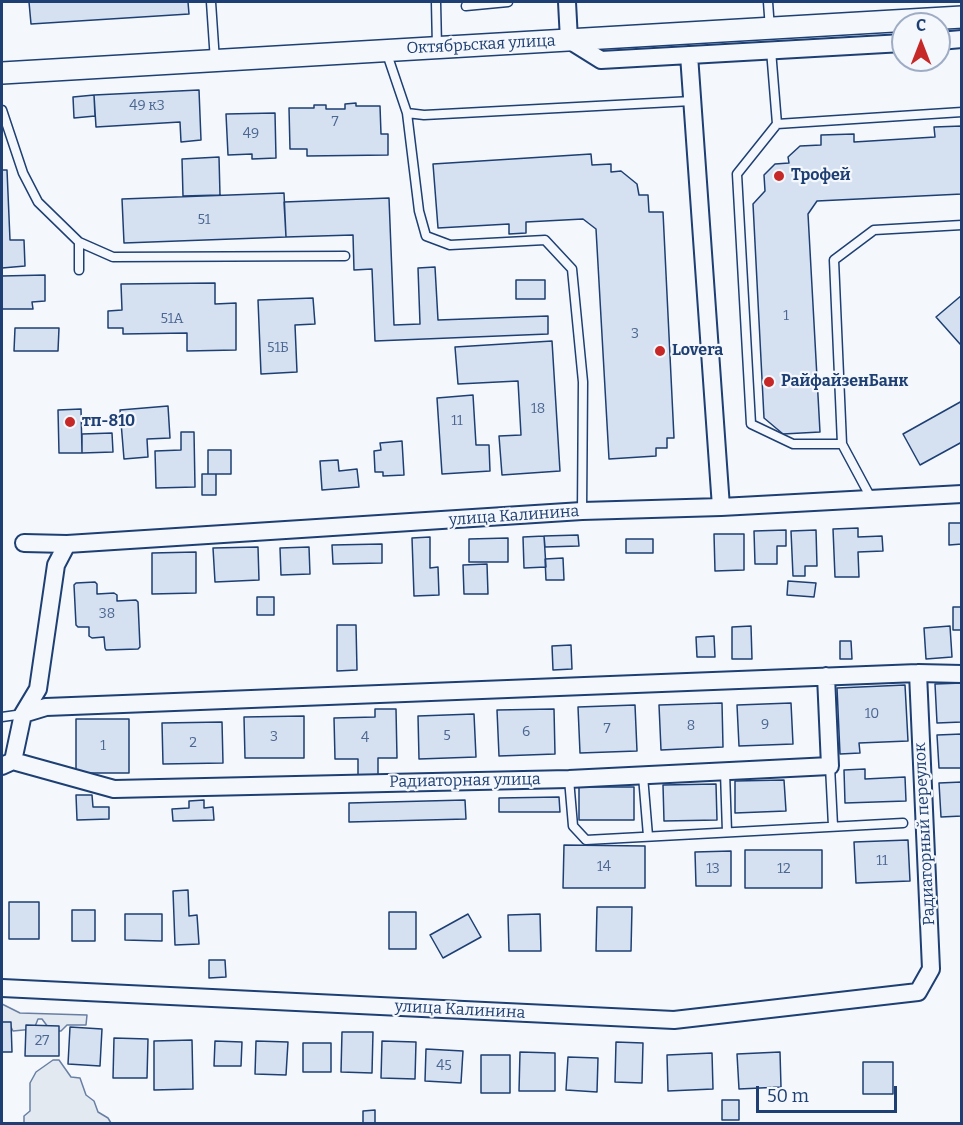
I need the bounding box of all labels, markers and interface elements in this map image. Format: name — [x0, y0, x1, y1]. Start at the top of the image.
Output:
north arrow — [891, 12, 951, 72]
text: С — [916, 16, 926, 35]
street label: Октябрьская улица — [406, 32, 556, 58]
house number: 49 к3 — [129, 98, 165, 114]
house number: 7 — [331, 114, 339, 130]
house number: 49 — [243, 126, 259, 142]
place label: Трофей — [791, 166, 851, 186]
marker: Трофей — [772, 169, 786, 183]
house number: 51 — [198, 212, 210, 228]
house number: 1 — [783, 308, 789, 324]
house number: 51А — [161, 311, 183, 327]
house number: 3 — [631, 326, 639, 342]
house number: 51Б — [267, 340, 289, 356]
place label: Lovera — [672, 341, 723, 361]
marker: Lovera — [653, 344, 667, 358]
place label: РайфайзенБанк — [781, 372, 908, 392]
marker: РайфайзенБанк — [762, 375, 776, 389]
house number: 18 — [531, 401, 545, 417]
place label: тп-810 — [82, 412, 135, 432]
house number: 11 — [451, 413, 463, 429]
marker: тп-810 — [63, 415, 77, 429]
street label: улица Калинина — [448, 502, 580, 530]
house number: 38 — [99, 606, 115, 622]
house number: 10 — [865, 706, 879, 722]
house number: 9 — [761, 717, 769, 733]
house number: 8 — [687, 718, 695, 734]
house number: 7 — [603, 721, 611, 737]
house number: 6 — [522, 724, 530, 740]
house number: 5 — [443, 728, 451, 744]
house number: 3 — [270, 729, 278, 745]
house number: 4 — [361, 730, 369, 746]
house number: 2 — [189, 735, 197, 751]
house number: 1 — [100, 738, 106, 754]
street label: Радиаторный переулок — [911, 742, 939, 926]
street label: Радиаторная улица — [389, 770, 541, 792]
house number: 11 — [876, 853, 888, 869]
house number: 14 — [597, 859, 611, 875]
house number: 13 — [706, 861, 720, 877]
house number: 12 — [777, 861, 791, 877]
street label: улица Калинина — [394, 997, 526, 1023]
house number: 27 — [35, 1033, 49, 1049]
house number: 45 — [436, 1058, 452, 1074]
scale bar — [759, 1074, 900, 1112]
text: 50 m — [767, 1085, 809, 1107]

